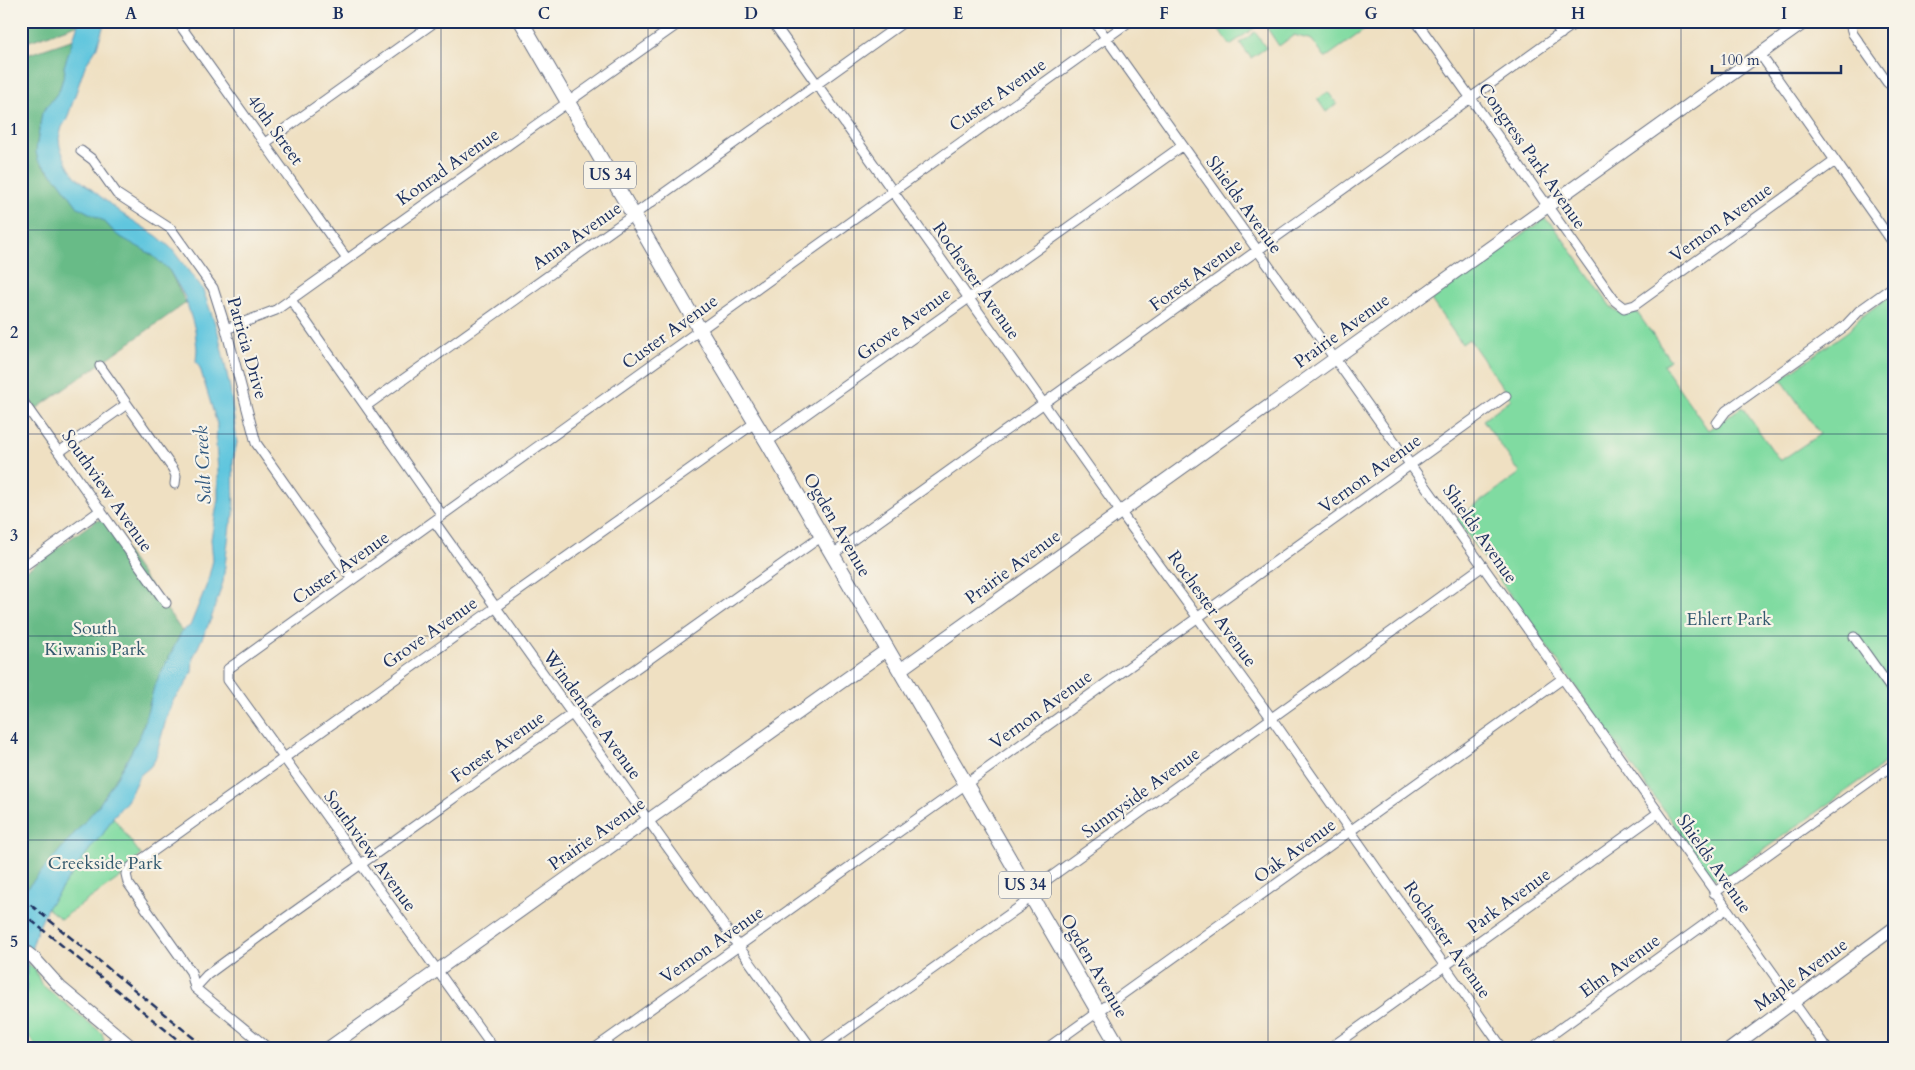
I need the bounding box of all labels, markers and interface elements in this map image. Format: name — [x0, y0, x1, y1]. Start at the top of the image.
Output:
text: A — [125, 3, 137, 25]
text: B — [332, 3, 344, 25]
text: C — [538, 3, 550, 25]
text: D — [744, 3, 758, 25]
text: E — [953, 3, 963, 25]
text: F — [1159, 3, 1169, 25]
text: G — [1364, 3, 1378, 25]
text: H — [1571, 3, 1585, 25]
text: I — [1781, 3, 1787, 25]
scale bar — [1712, 42, 1841, 74]
text: 100 m — [1720, 50, 1760, 70]
street label: Custer Avenue — [944, 52, 1052, 138]
street label: Congress Park Avenue — [1472, 78, 1592, 234]
street label: 40th Street — [241, 89, 309, 171]
text: 1 — [10, 119, 18, 141]
street label: Konrad Avenue — [391, 122, 505, 212]
street label: Shields Avenue — [1200, 151, 1288, 259]
road number: US 34 — [584, 162, 636, 188]
street label: Vernon Avenue — [1665, 177, 1777, 269]
street label: Anna Avenue — [527, 196, 627, 276]
street label: Rochester Avenue — [926, 217, 1026, 345]
street label: Forest Avenue — [1144, 233, 1248, 317]
street label: Grove Avenue — [852, 281, 956, 367]
street label: Prairie Avenue — [1289, 288, 1395, 374]
street label: Custer Avenue — [617, 289, 723, 375]
street label: Patricia Drive — [220, 294, 274, 402]
text: 2 — [10, 322, 18, 344]
water label: Salt Creek — [188, 424, 218, 505]
street label: Southview Avenue — [55, 425, 159, 557]
street label: Vernon Avenue — [1314, 428, 1426, 520]
street label: Ogden Avenue — [797, 468, 877, 582]
street label: Shields Avenue — [1437, 480, 1523, 588]
street label: Prairie Avenue — [960, 524, 1066, 610]
text: 3 — [10, 525, 18, 547]
street label: Custer Avenue — [287, 525, 395, 611]
street label: Rochester Avenue — [1161, 546, 1263, 672]
street label: Grove Avenue — [377, 591, 483, 675]
park label: Ehlert Park — [1686, 607, 1772, 632]
park label: South Kiwanis Park — [44, 616, 146, 662]
street label: Windemere Avenue — [536, 644, 647, 785]
street label: Vernon Avenue — [985, 664, 1097, 756]
street label: Forest Avenue — [446, 705, 550, 789]
text: 4 — [10, 728, 18, 750]
street label: Sunnyside Avenue — [1077, 741, 1205, 845]
street label: Southview Avenue — [318, 785, 422, 917]
street label: Prairie Avenue — [544, 791, 650, 877]
street label: Shields Avenue — [1671, 810, 1757, 918]
street label: Oak Avenue — [1249, 813, 1341, 889]
park label: Creekside Park — [48, 851, 163, 876]
street label: Park Avenue — [1462, 862, 1556, 940]
road number: US 34 — [999, 872, 1051, 898]
street label: Rochester Avenue — [1397, 876, 1497, 1004]
street label: Vernon Avenue — [655, 900, 769, 990]
street label: Ogden Avenue — [1054, 909, 1134, 1023]
street label: Elm Avenue — [1575, 928, 1665, 1004]
text: 5 — [10, 931, 18, 953]
street label: Maple Avenue — [1749, 932, 1853, 1018]

